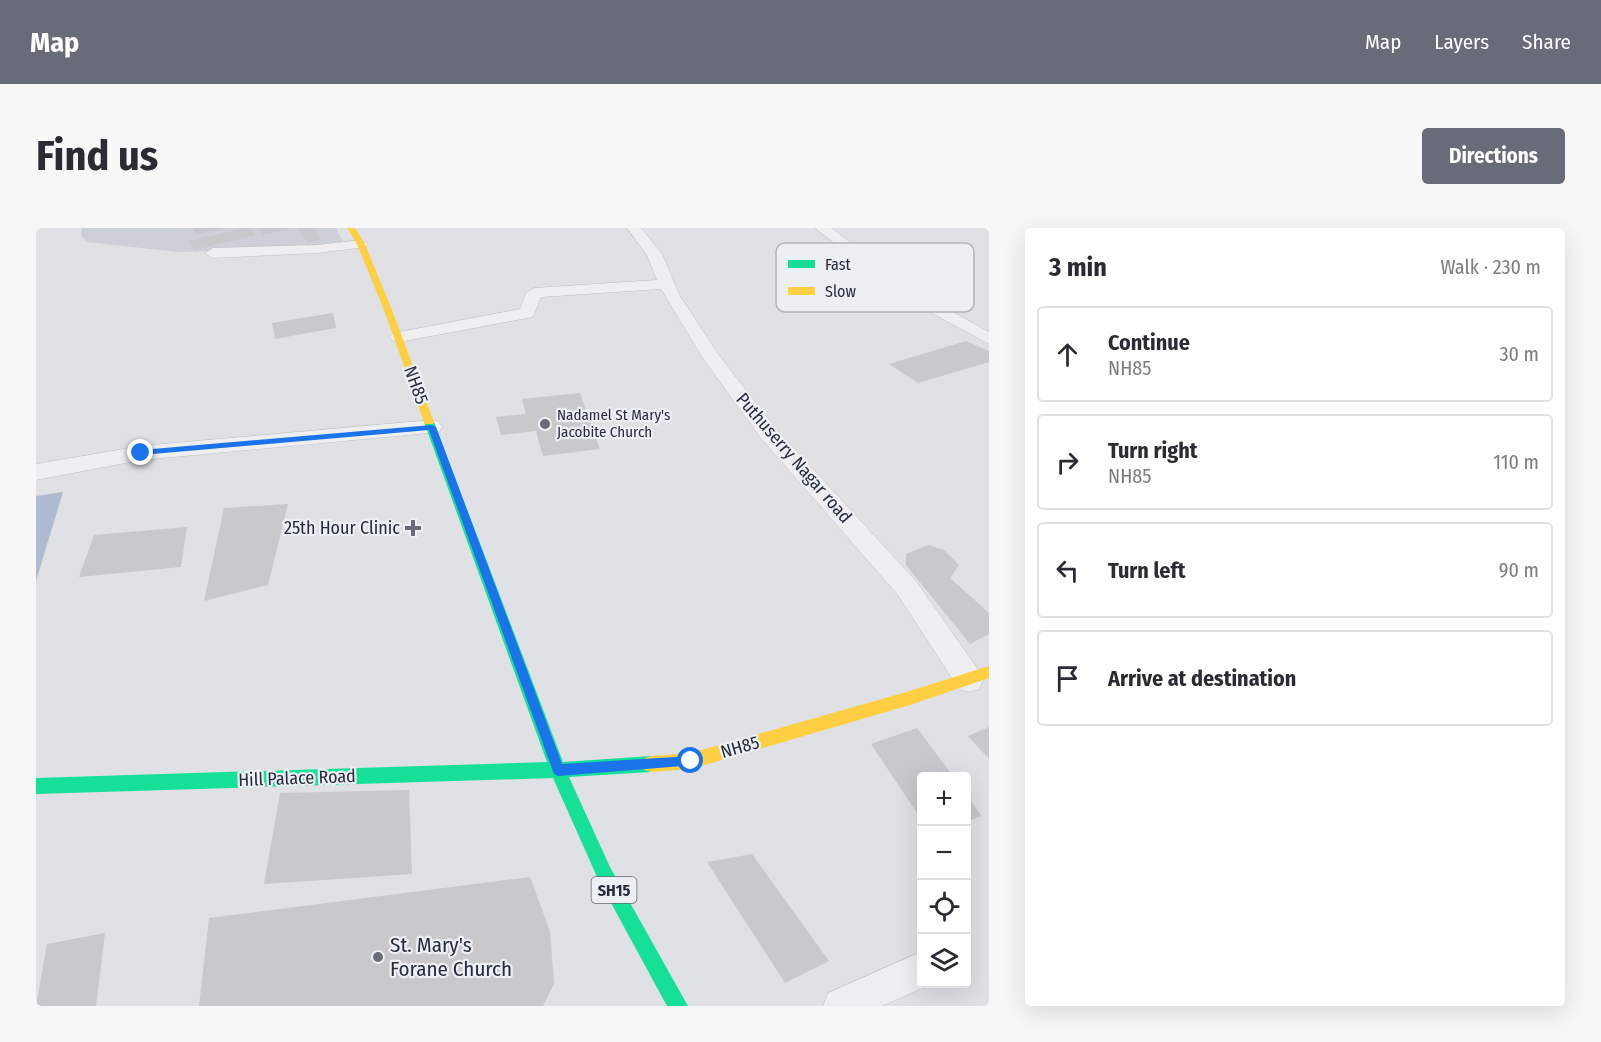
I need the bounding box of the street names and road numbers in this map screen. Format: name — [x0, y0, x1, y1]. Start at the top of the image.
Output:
street label: NH85 — [399, 363, 433, 407]
street label: Puthuserry Nagar road — [732, 388, 856, 528]
street label: NH85 — [718, 731, 762, 763]
street label: Hill Palace Road — [238, 765, 356, 791]
road number: SH15 — [592, 877, 636, 903]

